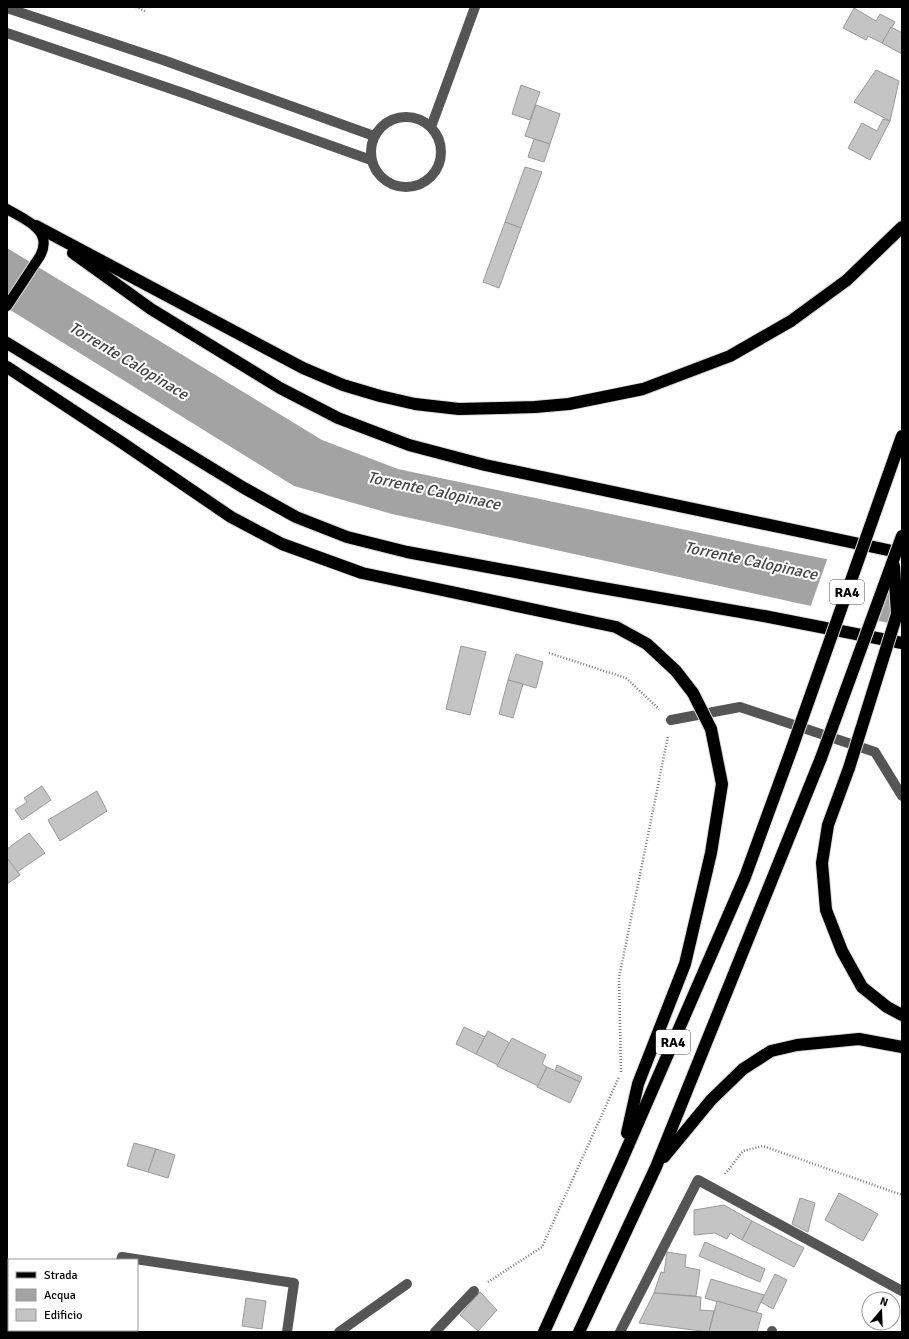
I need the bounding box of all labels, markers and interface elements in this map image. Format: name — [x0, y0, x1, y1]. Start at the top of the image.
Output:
water label: Torrente Calopinace — [65, 317, 193, 405]
water label: Torrente Calopinace — [365, 467, 503, 515]
water label: Torrente Calopinace — [682, 537, 820, 585]
road number: RA4 — [830, 580, 864, 604]
road number: RA4 — [656, 1030, 690, 1054]
legend — [8, 1259, 138, 1331]
text: Strada — [44, 1268, 78, 1283]
text: Acqua — [44, 1288, 76, 1303]
north arrow — [861, 1291, 901, 1331]
text: N — [878, 1295, 890, 1309]
text: Edificio — [44, 1308, 82, 1323]

